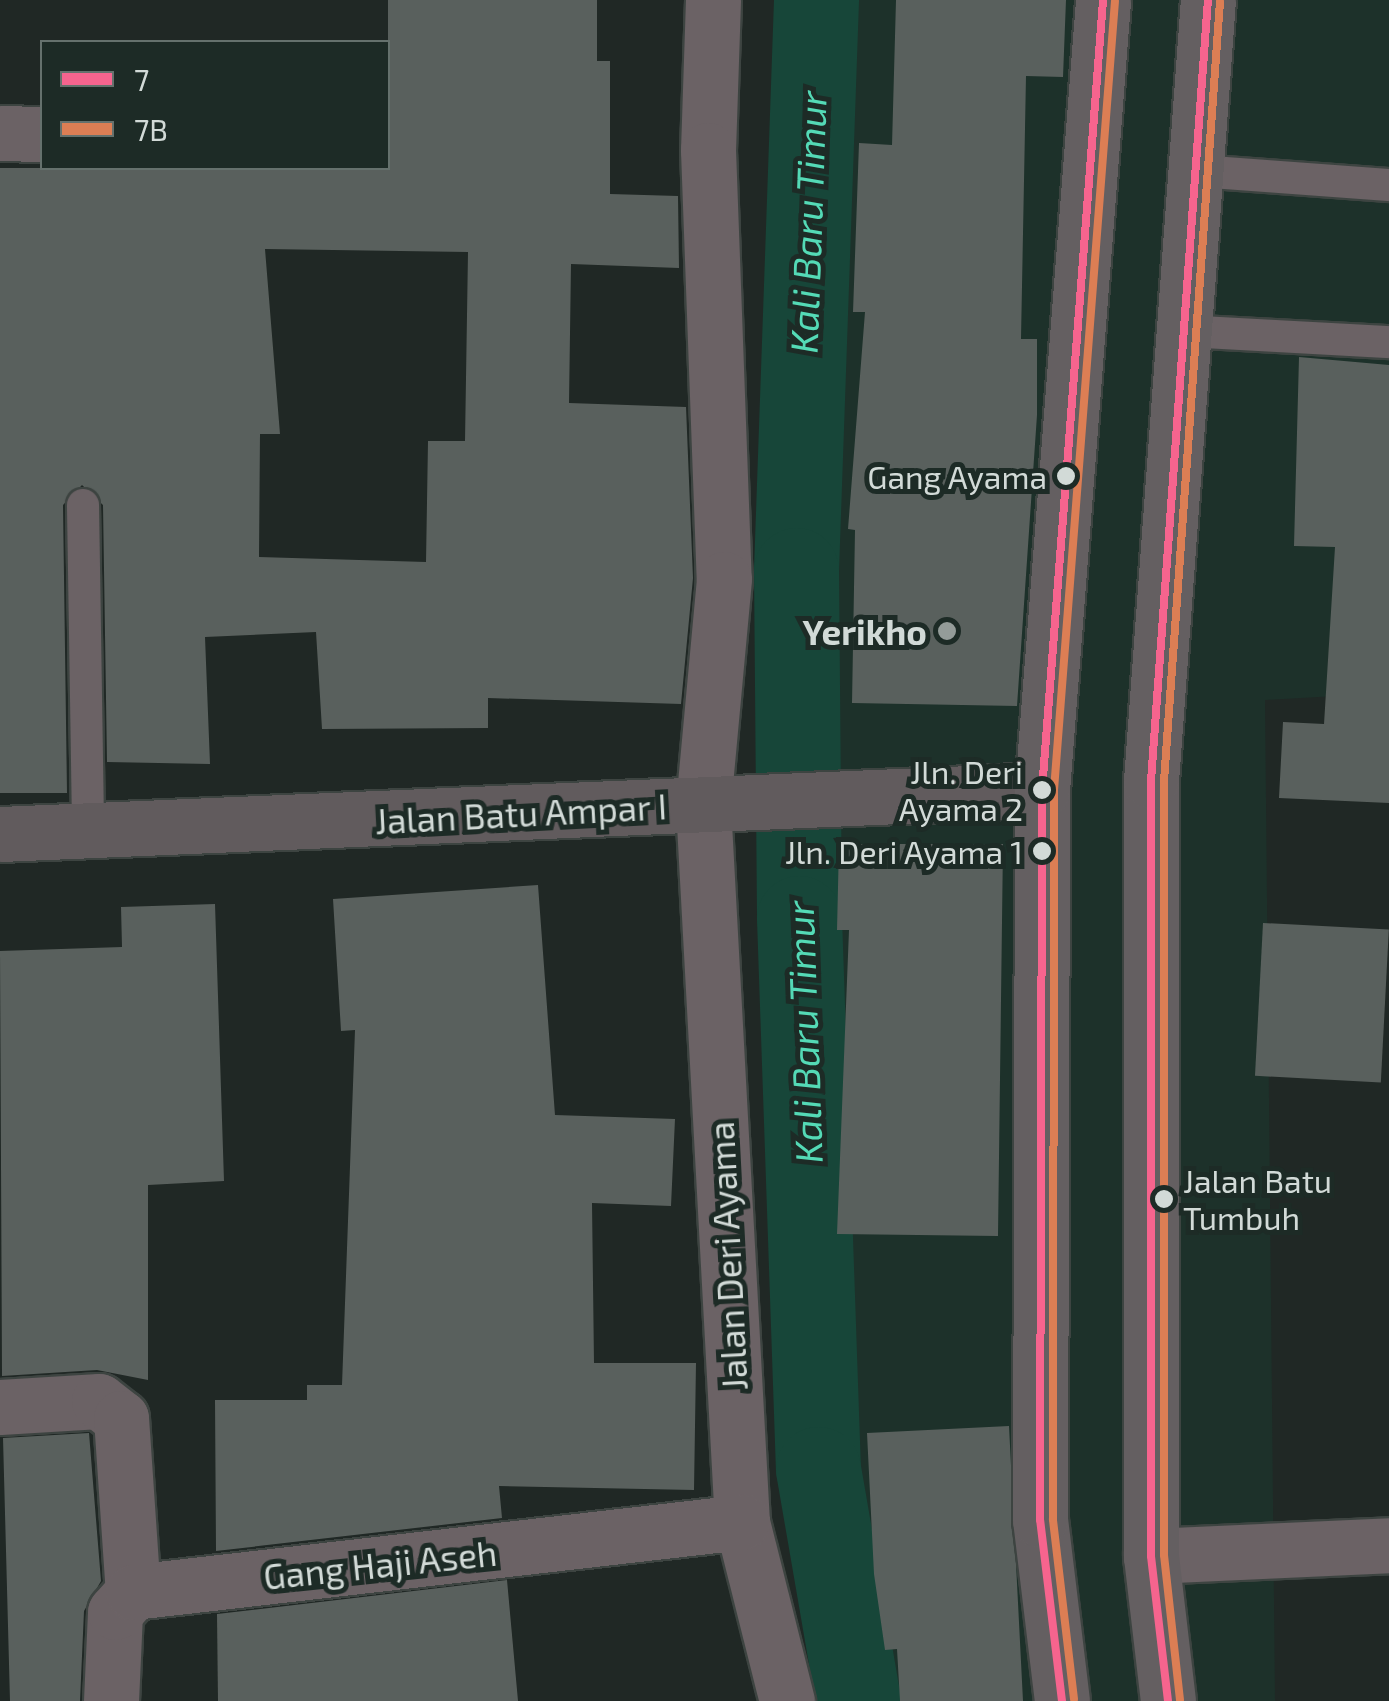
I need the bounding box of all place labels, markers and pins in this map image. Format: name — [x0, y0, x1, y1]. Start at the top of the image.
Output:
place label: Gang Ayama — [867, 457, 1047, 495]
marker: Gang Ayama — [1056, 466, 1076, 486]
place label: Yerikho — [803, 610, 927, 652]
marker: Yerikho — [936, 620, 958, 642]
place label: Jln. Deri Ayama 2 — [899, 753, 1023, 828]
marker: Jln. Deri Ayama 2 — [1032, 780, 1052, 800]
place label: Jln. Deri Ayama 1 — [784, 832, 1023, 870]
marker: Jln. Deri Ayama 1 — [1032, 841, 1052, 861]
place label: Jalan Batu Tumbuh — [1183, 1162, 1332, 1237]
marker: Jalan Batu Tumbuh — [1154, 1189, 1174, 1209]

